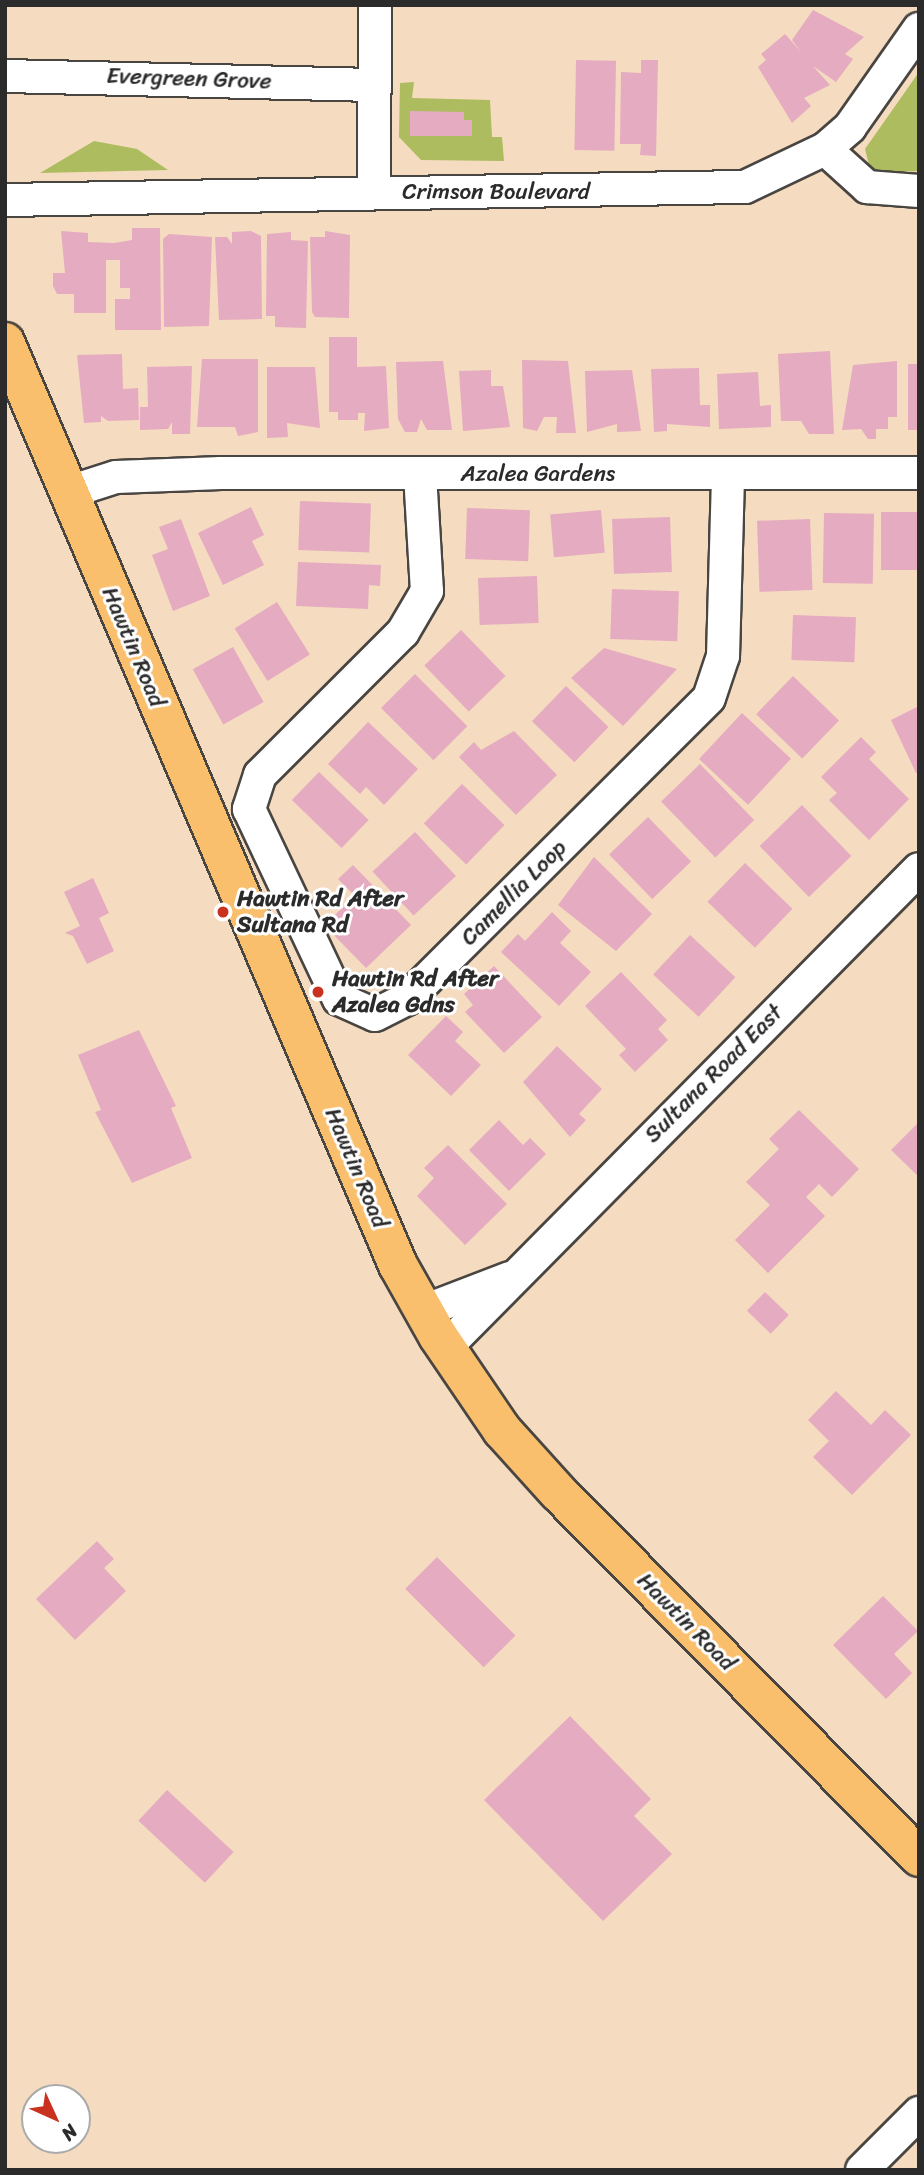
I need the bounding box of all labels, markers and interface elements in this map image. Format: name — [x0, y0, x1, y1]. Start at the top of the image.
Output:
street label: Evergreen Grove — [106, 62, 272, 96]
street label: Crimson Boulevard — [402, 178, 590, 206]
street label: Azalea Gardens — [460, 460, 616, 488]
street label: Hawtin Road — [95, 583, 171, 711]
street label: Camellia Loop — [455, 834, 573, 952]
place label: Hawtin Rd After Sultana Rd — [237, 885, 403, 939]
marker: Hawtin Rd After Sultana Rd — [215, 904, 231, 920]
place label: Hawtin Rd After Azalea Gdns — [332, 965, 498, 1019]
marker: Hawtin Rd After Azalea Gdns — [310, 984, 326, 1000]
street label: Sultana Road East — [639, 999, 789, 1149]
street label: Hawtin Road — [318, 1104, 394, 1232]
street label: Hawtin Road — [631, 1567, 741, 1677]
north arrow — [21, 2084, 91, 2154]
text: N — [53, 2116, 86, 2149]

